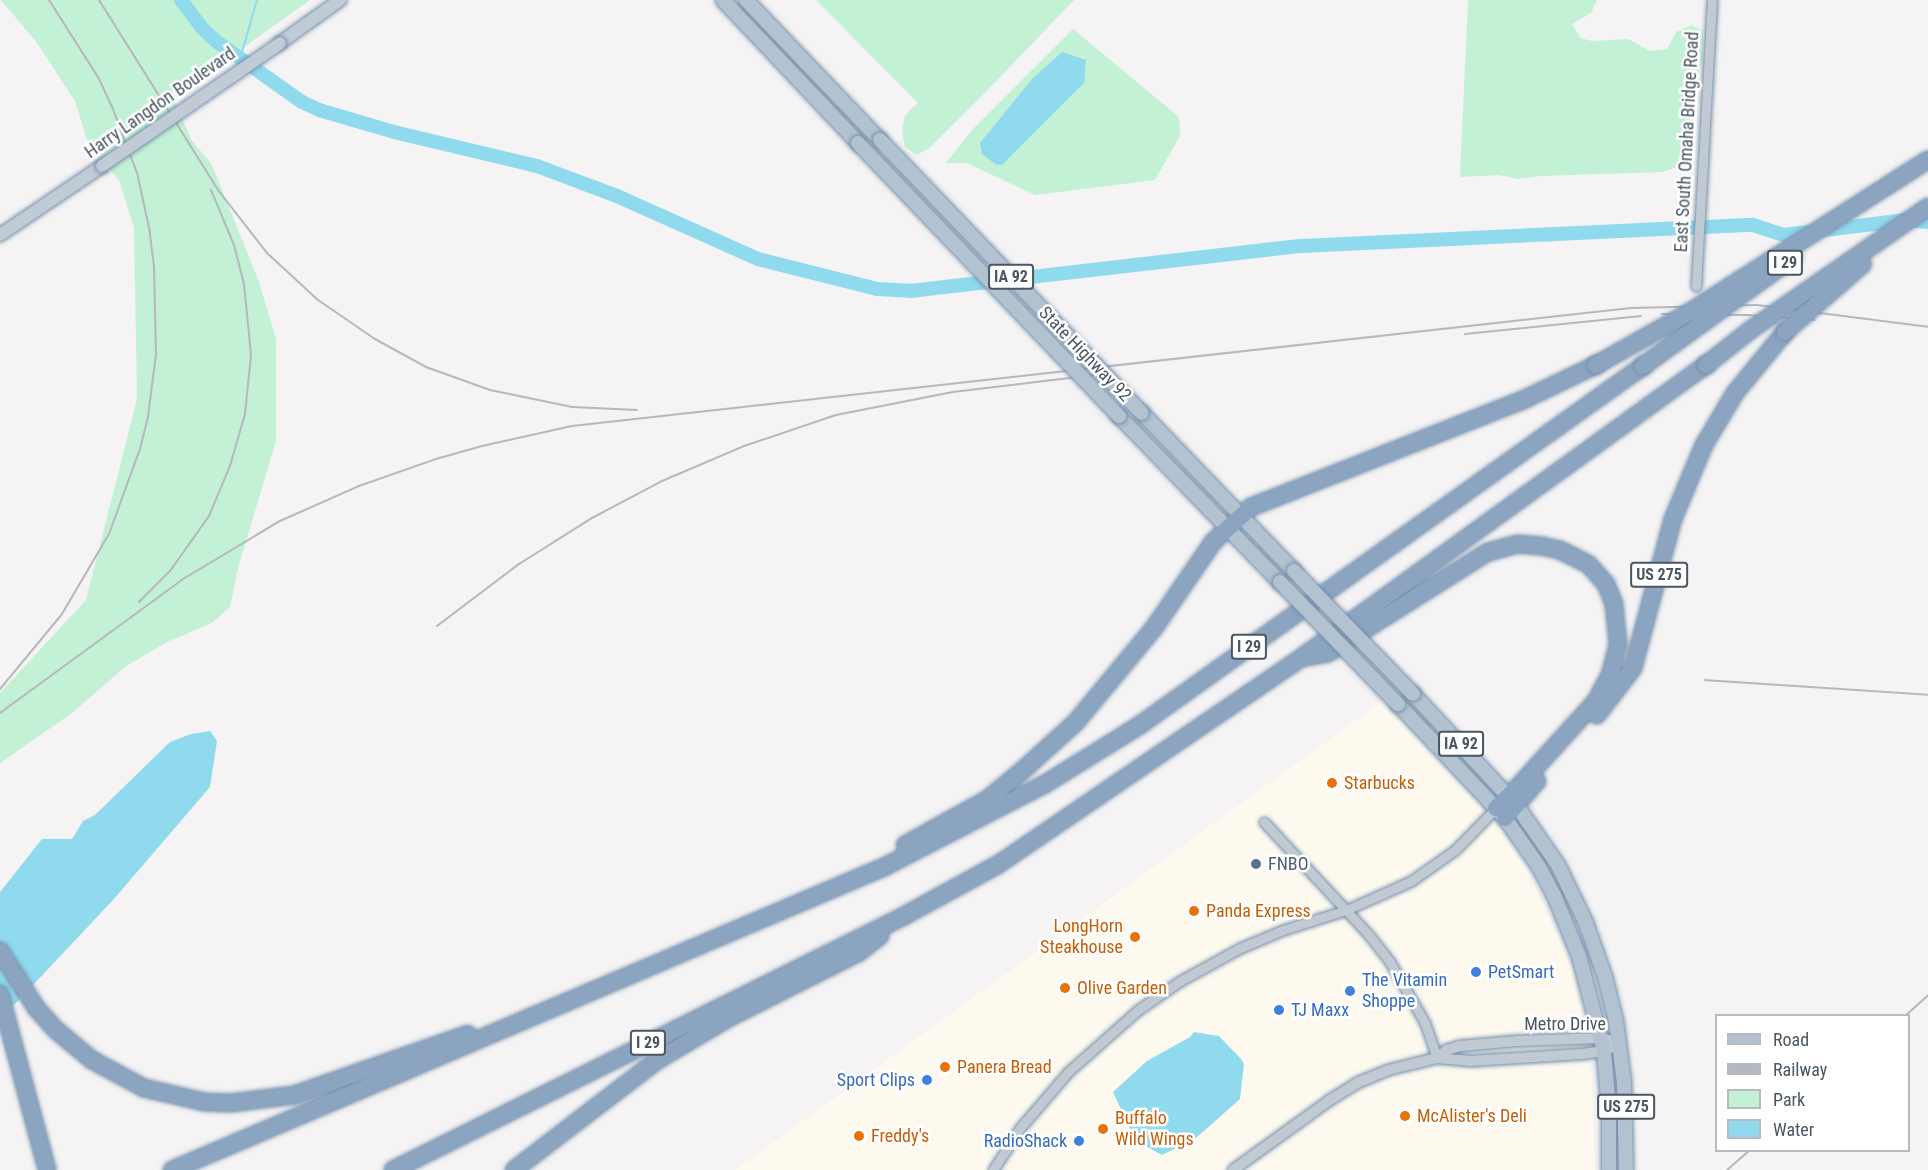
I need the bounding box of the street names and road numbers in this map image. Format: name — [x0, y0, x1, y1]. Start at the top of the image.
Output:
street label: East South Omaha Bridge Road — [1670, 31, 1704, 253]
street label: Harry Langdon Boulevard — [81, 43, 239, 163]
road number: I 29 — [1766, 250, 1804, 276]
road number: IA 92 — [987, 264, 1035, 290]
street label: State Highway 92 — [1034, 302, 1136, 406]
road number: US 275 — [1629, 562, 1689, 588]
road number: I 29 — [1230, 634, 1268, 660]
road number: IA 92 — [1437, 731, 1485, 757]
street label: Metro Drive — [1524, 1013, 1606, 1035]
road number: I 29 — [628, 1030, 668, 1056]
road number: US 275 — [1596, 1094, 1656, 1120]

